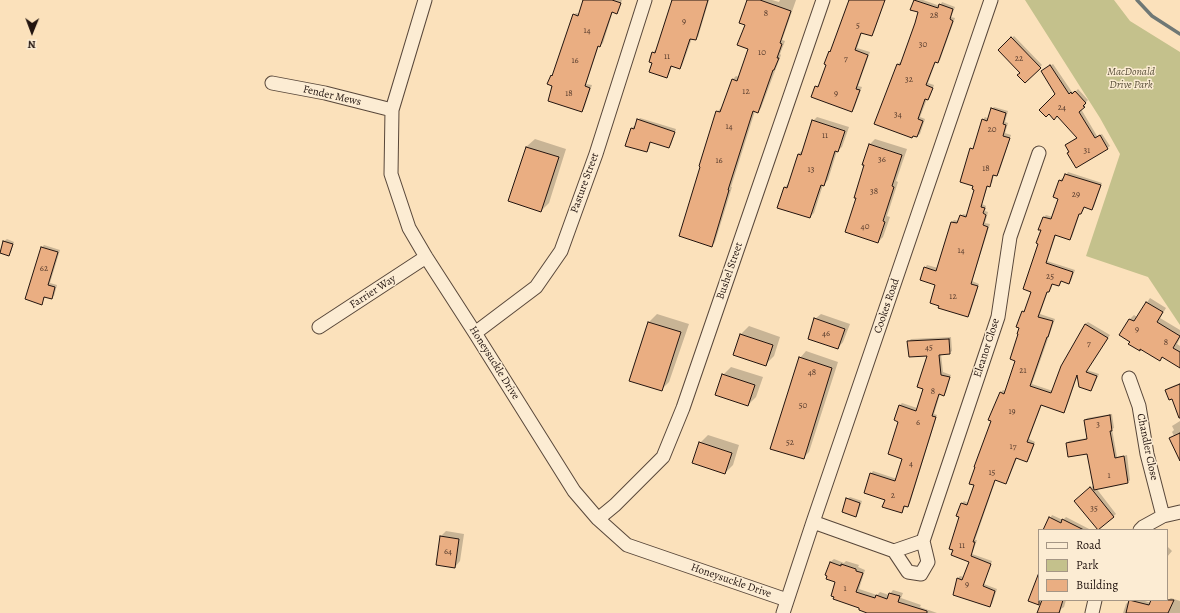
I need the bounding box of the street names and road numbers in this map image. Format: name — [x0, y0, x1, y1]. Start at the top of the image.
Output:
street label: Fender Mews — [302, 83, 362, 109]
street label: Pasture Street — [568, 151, 602, 215]
street label: Bushel Street — [714, 241, 746, 301]
street label: Farrier Way — [347, 272, 399, 312]
street label: Cookes Road — [871, 277, 903, 335]
street label: Eleanor Close — [971, 317, 1003, 379]
street label: Honeysuckle Drive — [466, 324, 522, 402]
street label: Chandler Close — [1133, 412, 1161, 482]
street label: Honeysuckle Drive — [689, 561, 773, 601]

